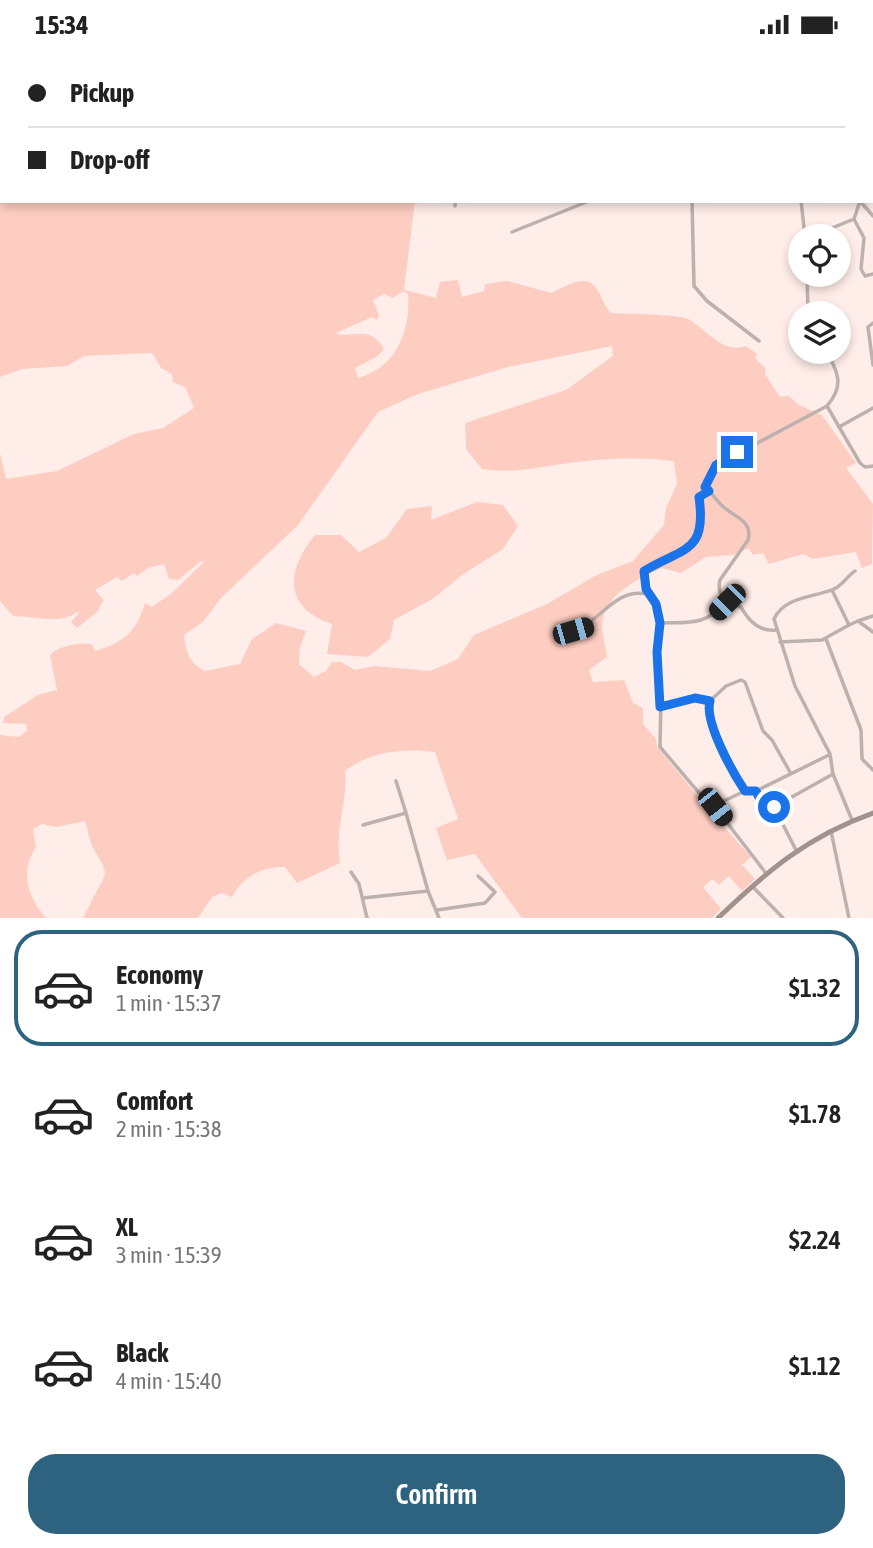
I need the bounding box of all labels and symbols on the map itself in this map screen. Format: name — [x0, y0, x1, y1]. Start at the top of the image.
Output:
route end — [721, 436, 753, 468]
car — [705, 580, 750, 624]
car — [550, 615, 597, 647]
car — [694, 784, 737, 830]
route start — [758, 791, 790, 823]

